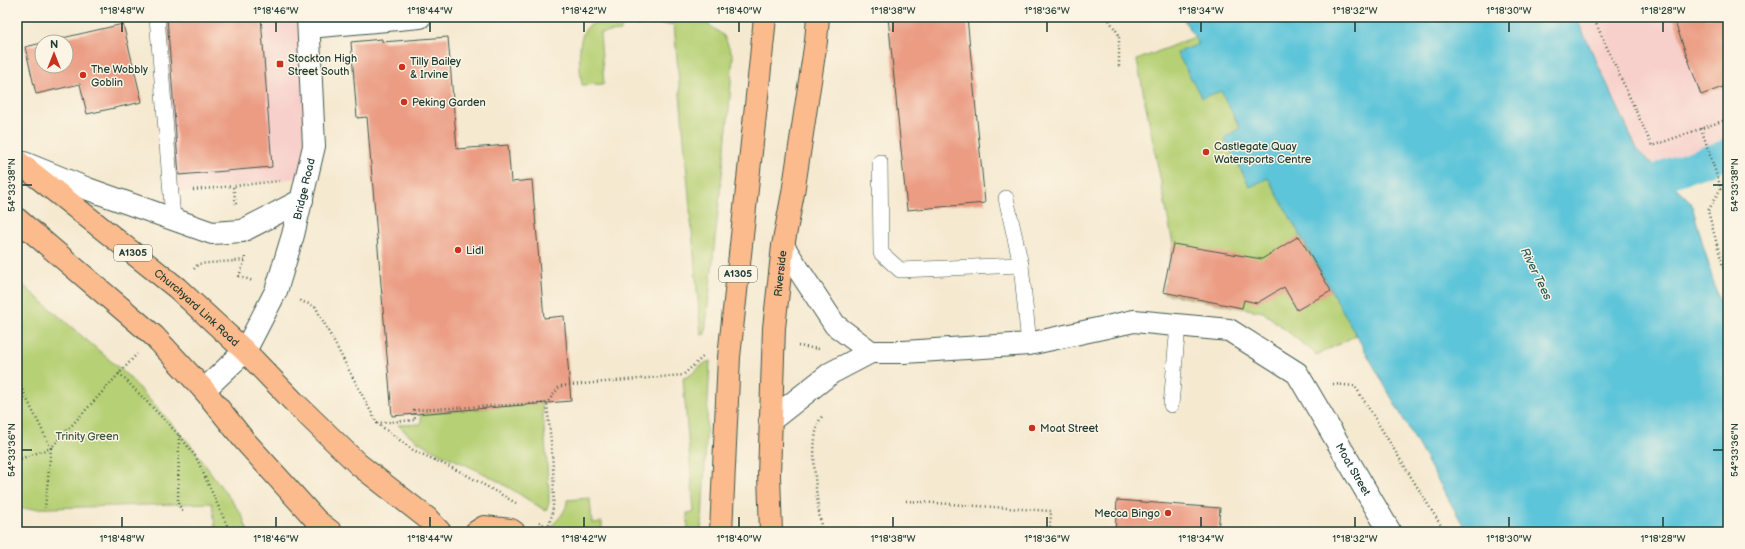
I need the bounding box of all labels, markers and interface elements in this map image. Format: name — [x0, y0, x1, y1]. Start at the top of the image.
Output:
text: 1°18'48"W — [99, 5, 145, 17]
text: 1°18'46"W — [253, 5, 299, 17]
text: 1°18'44"W — [407, 5, 453, 17]
text: 1°18'42"W — [561, 5, 607, 17]
text: 1°18'40"W — [716, 5, 762, 17]
text: 1°18'38"W — [870, 5, 916, 17]
text: 1°18'36"W — [1024, 5, 1070, 17]
text: 1°18'34"W — [1178, 5, 1224, 17]
text: 1°18'32"W — [1332, 5, 1378, 17]
text: 1°18'30"W — [1486, 5, 1532, 17]
text: 1°18'28"W — [1641, 5, 1686, 17]
north arrow — [34, 34, 74, 74]
text: N — [50, 38, 58, 51]
place label: Stockton High Street South — [288, 52, 357, 78]
place label: Tilly Bailey & Irvine — [410, 55, 461, 81]
marker: Stockton High Street South — [275, 59, 285, 69]
marker: Tilly Bailey & Irvine — [397, 62, 407, 72]
place label: The Wobbly Goblin — [91, 63, 148, 89]
marker: The Wobbly Goblin — [78, 70, 88, 80]
place label: Peking Garden — [412, 96, 486, 109]
marker: Peking Garden — [399, 97, 409, 107]
place label: Castlegate Quay Watersports Centre — [1214, 140, 1312, 166]
marker: Castlegate Quay Watersports Centre — [1201, 147, 1211, 157]
street label: Bridge Road — [290, 157, 317, 221]
text: 54°33'38"N — [6, 158, 18, 212]
text: 54°33'38"N — [1729, 158, 1741, 212]
place label: Lidl — [466, 244, 484, 257]
road number: A1305 — [114, 245, 152, 261]
marker: Lidl — [453, 245, 463, 255]
water label: River Tees — [1517, 245, 1555, 303]
street label: Riverside — [771, 249, 789, 297]
street label: Churchyard Link Road — [152, 266, 242, 349]
road number: A1305 — [719, 266, 757, 282]
place label: Moat Street — [1040, 422, 1099, 435]
text: 54°33'36"N — [6, 423, 18, 477]
marker: Moat Street — [1027, 423, 1037, 433]
text: 54°33'36"N — [1729, 423, 1741, 477]
park label: Trinity Green — [55, 430, 119, 443]
street label: Moat Street — [1333, 441, 1374, 498]
place label: Mecca Bingo — [1094, 507, 1160, 520]
marker: Mecca Bingo — [1163, 508, 1173, 518]
text: 1°18'48"W — [99, 533, 145, 545]
text: 1°18'46"W — [253, 533, 299, 545]
text: 1°18'44"W — [407, 533, 453, 545]
text: 1°18'42"W — [561, 533, 607, 545]
text: 1°18'40"W — [716, 533, 762, 545]
text: 1°18'38"W — [870, 533, 916, 545]
text: 1°18'36"W — [1024, 533, 1070, 545]
text: 1°18'34"W — [1178, 533, 1224, 545]
text: 1°18'32"W — [1332, 533, 1378, 545]
text: 1°18'30"W — [1486, 533, 1532, 545]
text: 1°18'28"W — [1641, 533, 1686, 545]

